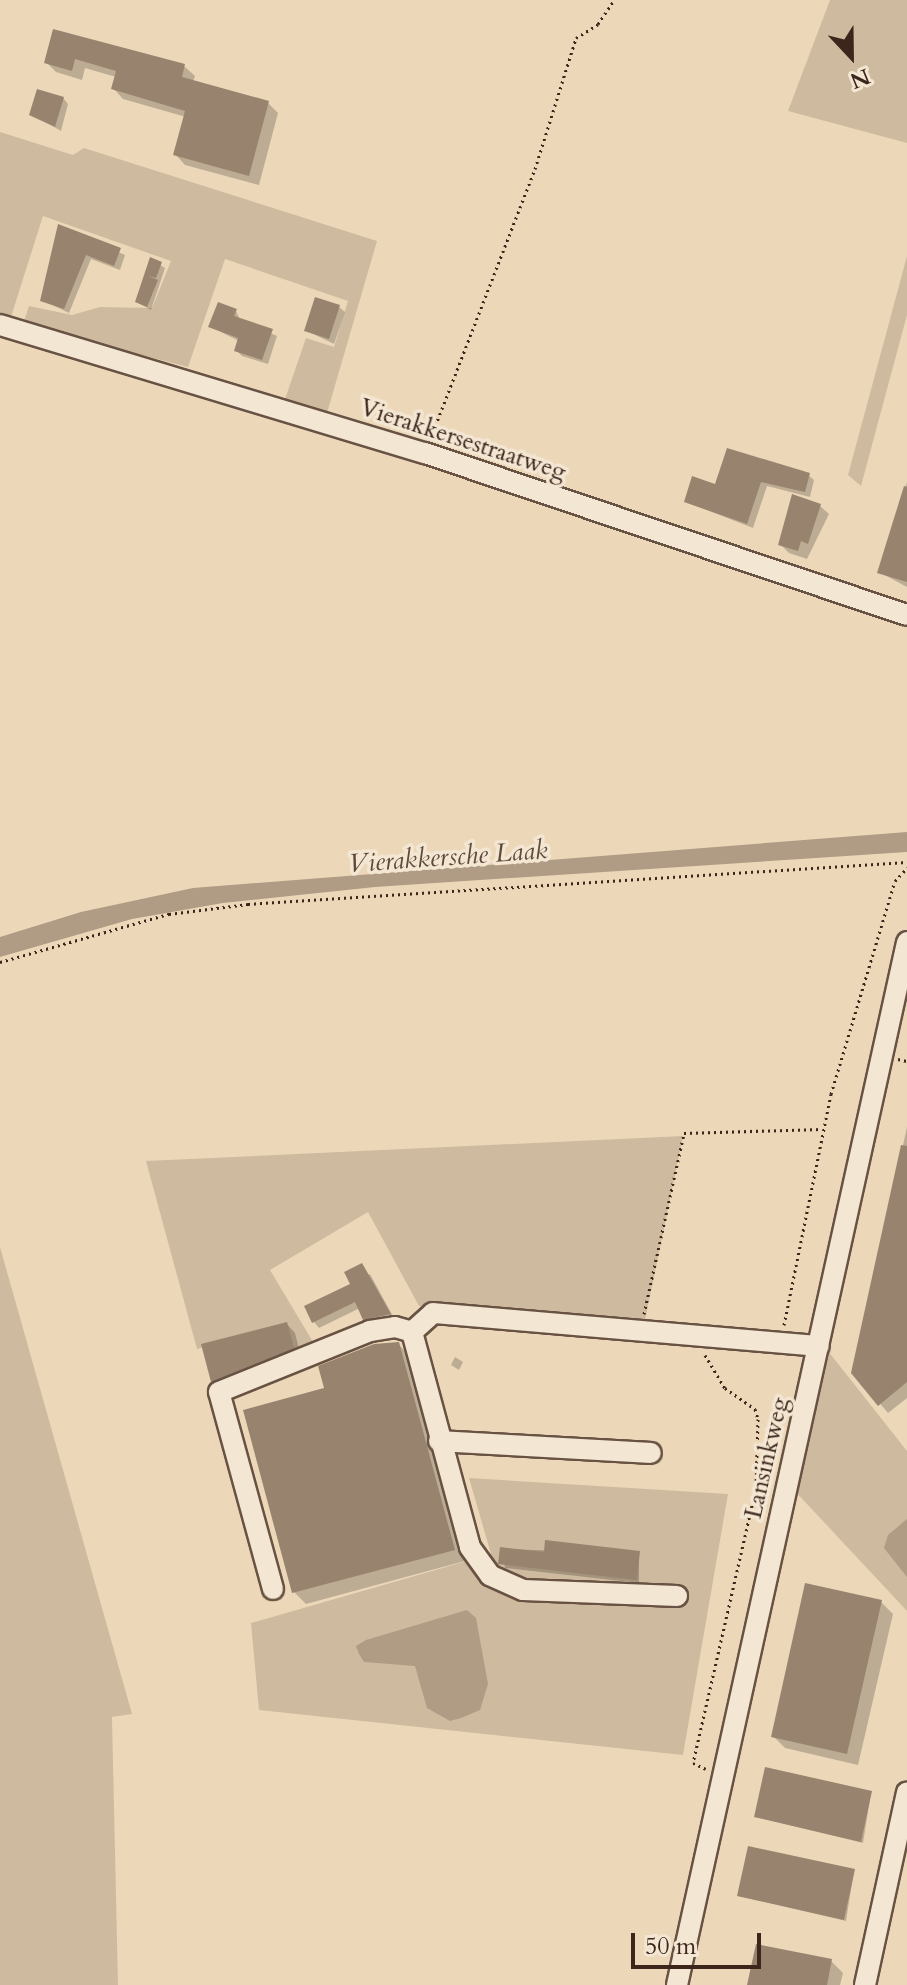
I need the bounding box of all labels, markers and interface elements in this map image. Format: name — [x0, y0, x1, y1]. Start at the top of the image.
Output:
north arrow — [811, 16, 891, 96]
text: N — [846, 61, 874, 96]
street label: Vierakkersestraatweg — [356, 393, 570, 487]
water label: Vierakkersche Laak — [347, 834, 549, 880]
street label: Lansinkweg — [739, 1395, 795, 1521]
scale bar — [635, 1917, 765, 1967]
text: 50 m — [645, 1930, 696, 1963]

